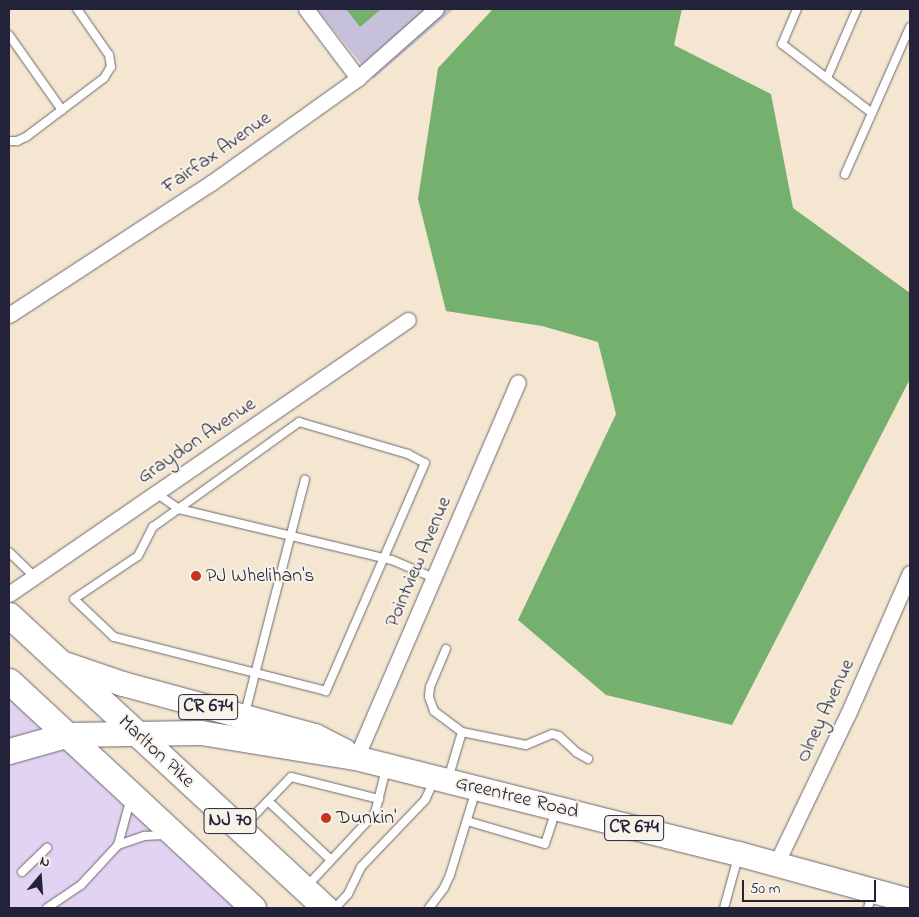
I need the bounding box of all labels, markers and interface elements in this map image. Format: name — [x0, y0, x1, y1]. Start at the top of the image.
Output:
street label: Fairfax Avenue — [158, 107, 276, 199]
street label: Graydon Avenue — [133, 393, 261, 489]
street label: Pointview Avenue — [381, 493, 457, 631]
place label: PJ Whelihan's — [206, 564, 314, 588]
marker: PJ Whelihan's — [190, 570, 202, 582]
street label: Olney Avenue — [792, 656, 860, 766]
road number: CR 674 — [178, 690, 238, 724]
street label: Marlton Pike — [113, 710, 199, 794]
street label: Greentree Road — [453, 771, 581, 825]
road number: NJ 70 — [202, 804, 258, 838]
place label: Dunkin' — [336, 806, 396, 830]
road number: CR 674 — [604, 811, 664, 844]
marker: Dunkin' — [320, 812, 332, 824]
text: N — [37, 851, 53, 874]
north arrow — [15, 852, 65, 902]
scale bar — [744, 870, 878, 902]
text: 50 m — [750, 878, 780, 900]

